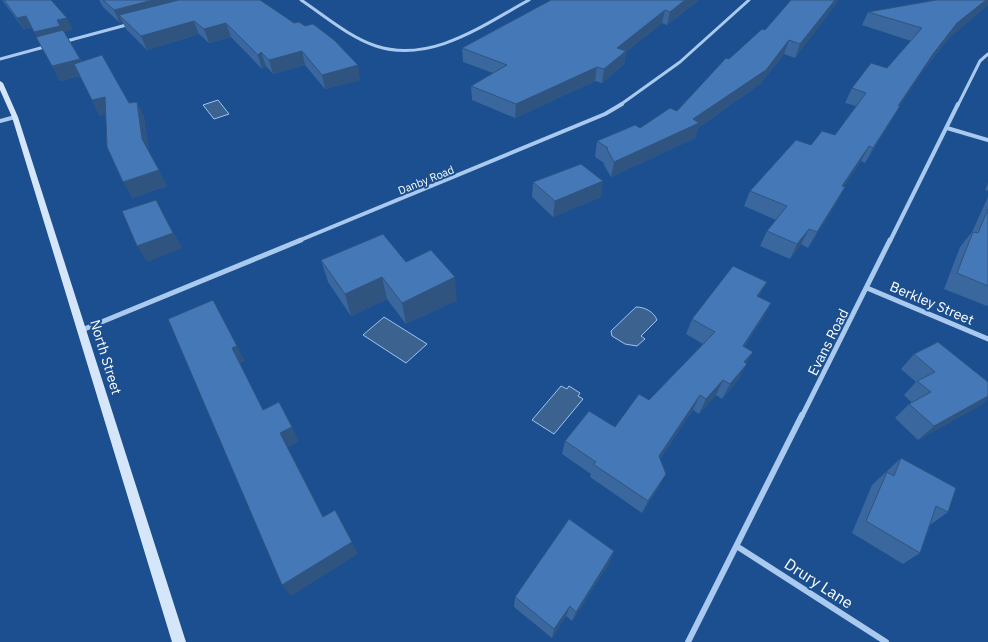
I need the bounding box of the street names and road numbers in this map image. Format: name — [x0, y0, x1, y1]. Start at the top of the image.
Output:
street label: Danby Road — [396, 162, 456, 198]
street label: Berkley Street — [887, 277, 977, 329]
street label: Evans Road — [803, 306, 853, 378]
street label: North Street — [86, 317, 126, 397]
street label: Drury Lane — [781, 553, 857, 613]

